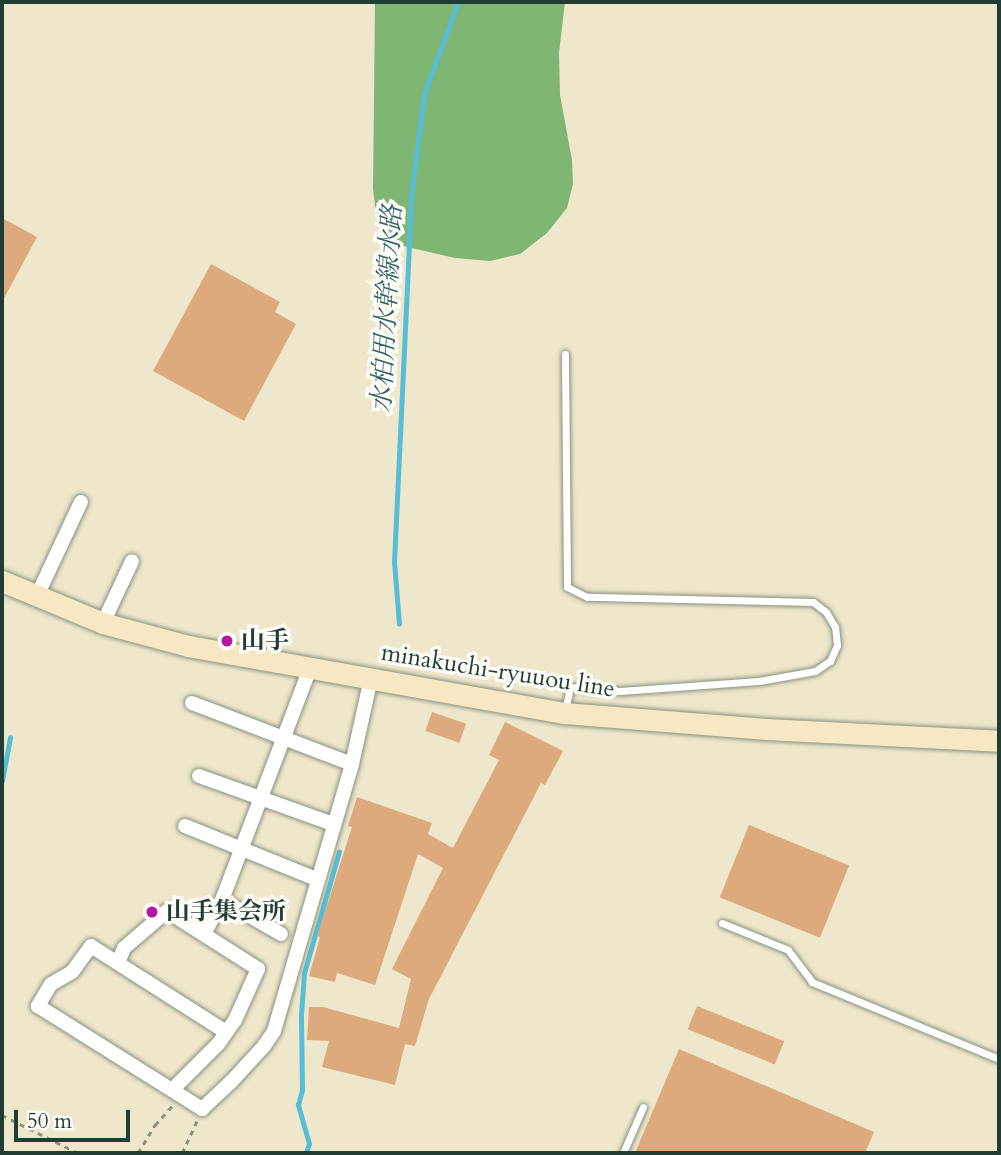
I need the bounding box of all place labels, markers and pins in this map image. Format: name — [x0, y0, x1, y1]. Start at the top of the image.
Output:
place label: 山手 — [241, 627, 289, 655]
marker: 山手 — [219, 633, 235, 649]
place label: 山手集会所 — [166, 898, 286, 926]
marker: 山手集会所 — [144, 904, 160, 920]

